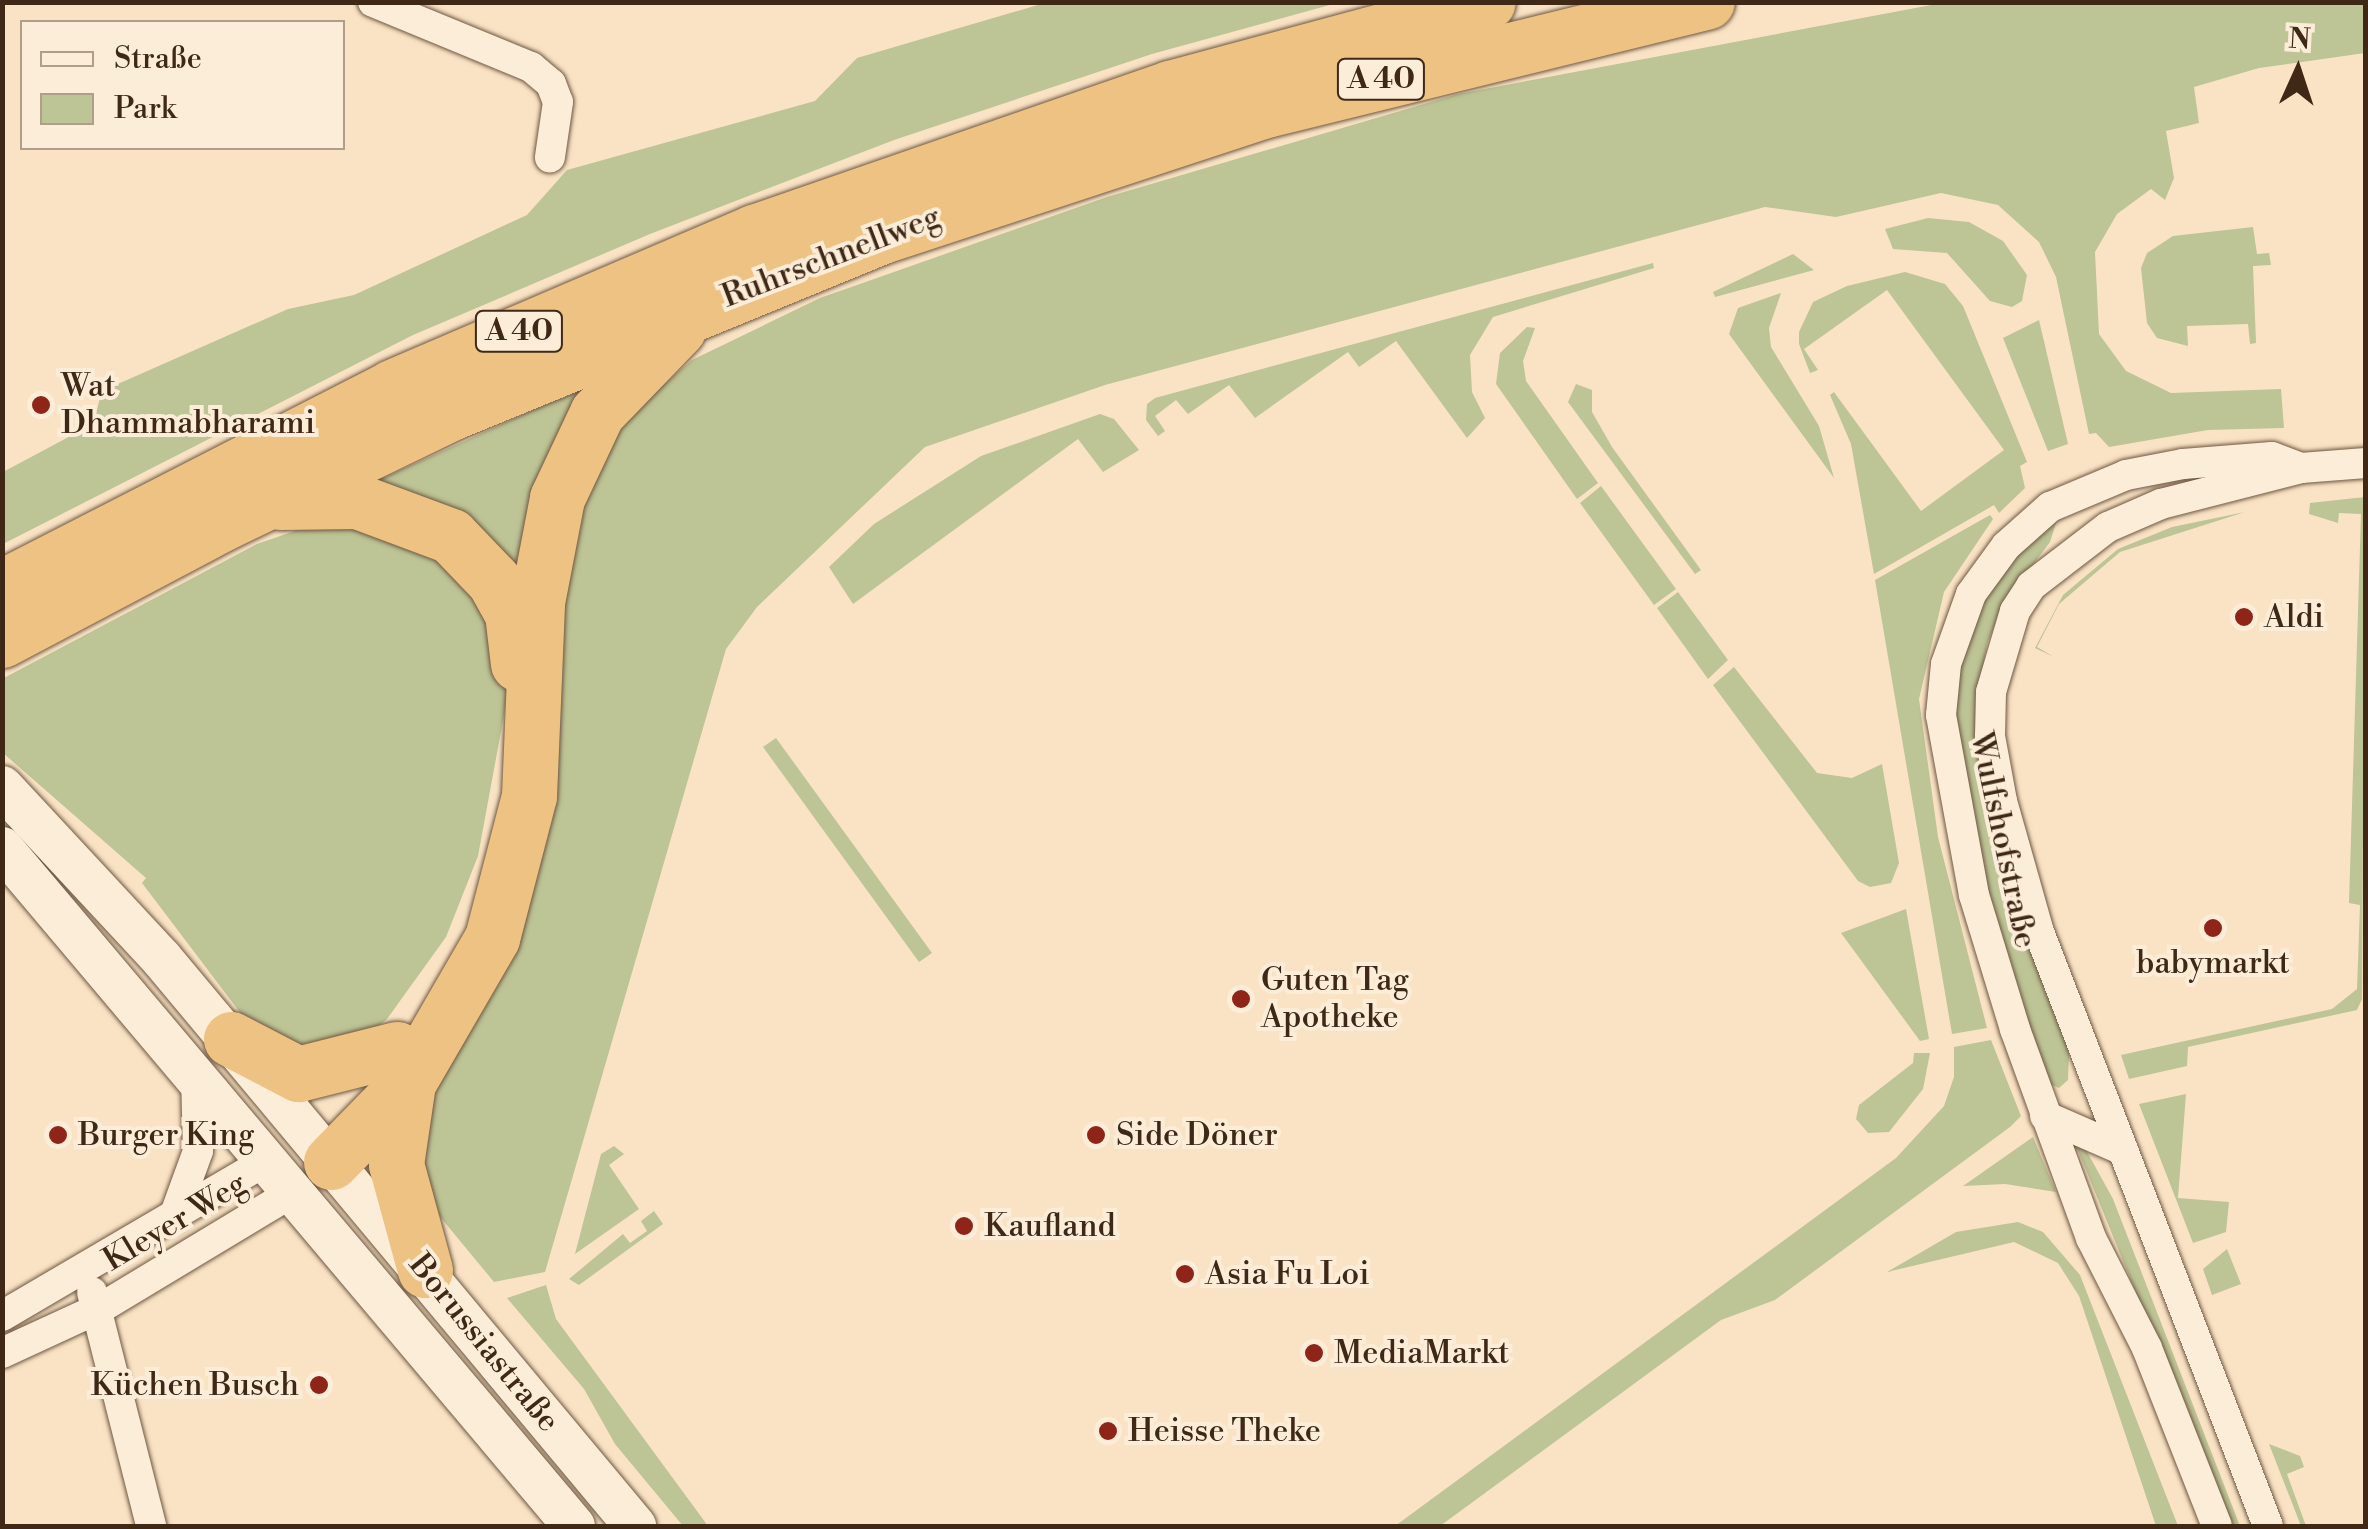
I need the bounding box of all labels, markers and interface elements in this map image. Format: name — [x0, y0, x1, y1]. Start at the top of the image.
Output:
legend — [20, 20, 345, 150]
north arrow — [2248, 20, 2348, 120]
text: N — [2288, 21, 2312, 58]
text: Straße — [114, 40, 202, 78]
road number: A 40 — [1336, 54, 1426, 104]
text: Park — [114, 90, 176, 128]
street label: Ruhrschnellweg — [716, 198, 946, 316]
road number: A 40 — [474, 306, 564, 356]
place label: Wat Dhammabharami — [61, 368, 315, 443]
marker: Wat Dhammabharami — [30, 394, 52, 416]
place label: Aldi — [2264, 598, 2324, 636]
marker: Aldi — [2233, 606, 2255, 628]
street label: Wulfshofstraße — [1961, 729, 2045, 951]
marker: babymarkt — [2202, 917, 2224, 939]
place label: babymarkt — [2136, 944, 2290, 982]
place label: Guten Tag Apotheke — [1261, 962, 1409, 1037]
marker: Guten Tag Apotheke — [1230, 988, 1252, 1010]
place label: Burger King — [78, 1116, 255, 1154]
place label: Side Döner — [1116, 1116, 1278, 1154]
marker: Burger King — [47, 1124, 69, 1146]
marker: Side Döner — [1085, 1124, 1107, 1146]
street label: Kleyer Weg — [96, 1164, 254, 1280]
place label: Kaufland — [984, 1207, 1116, 1245]
marker: Kaufland — [953, 1215, 975, 1237]
street label: Borussiastraße — [401, 1246, 567, 1440]
place label: Asia Fu Loi — [1205, 1255, 1370, 1293]
marker: Asia Fu Loi — [1174, 1263, 1196, 1285]
place label: MediaMarkt — [1334, 1334, 1509, 1372]
marker: MediaMarkt — [1303, 1342, 1325, 1364]
place label: Küchen Busch — [90, 1366, 299, 1404]
marker: Küchen Busch — [308, 1374, 330, 1396]
place label: Heisse Theke — [1128, 1412, 1321, 1450]
marker: Heisse Theke — [1097, 1420, 1119, 1442]

